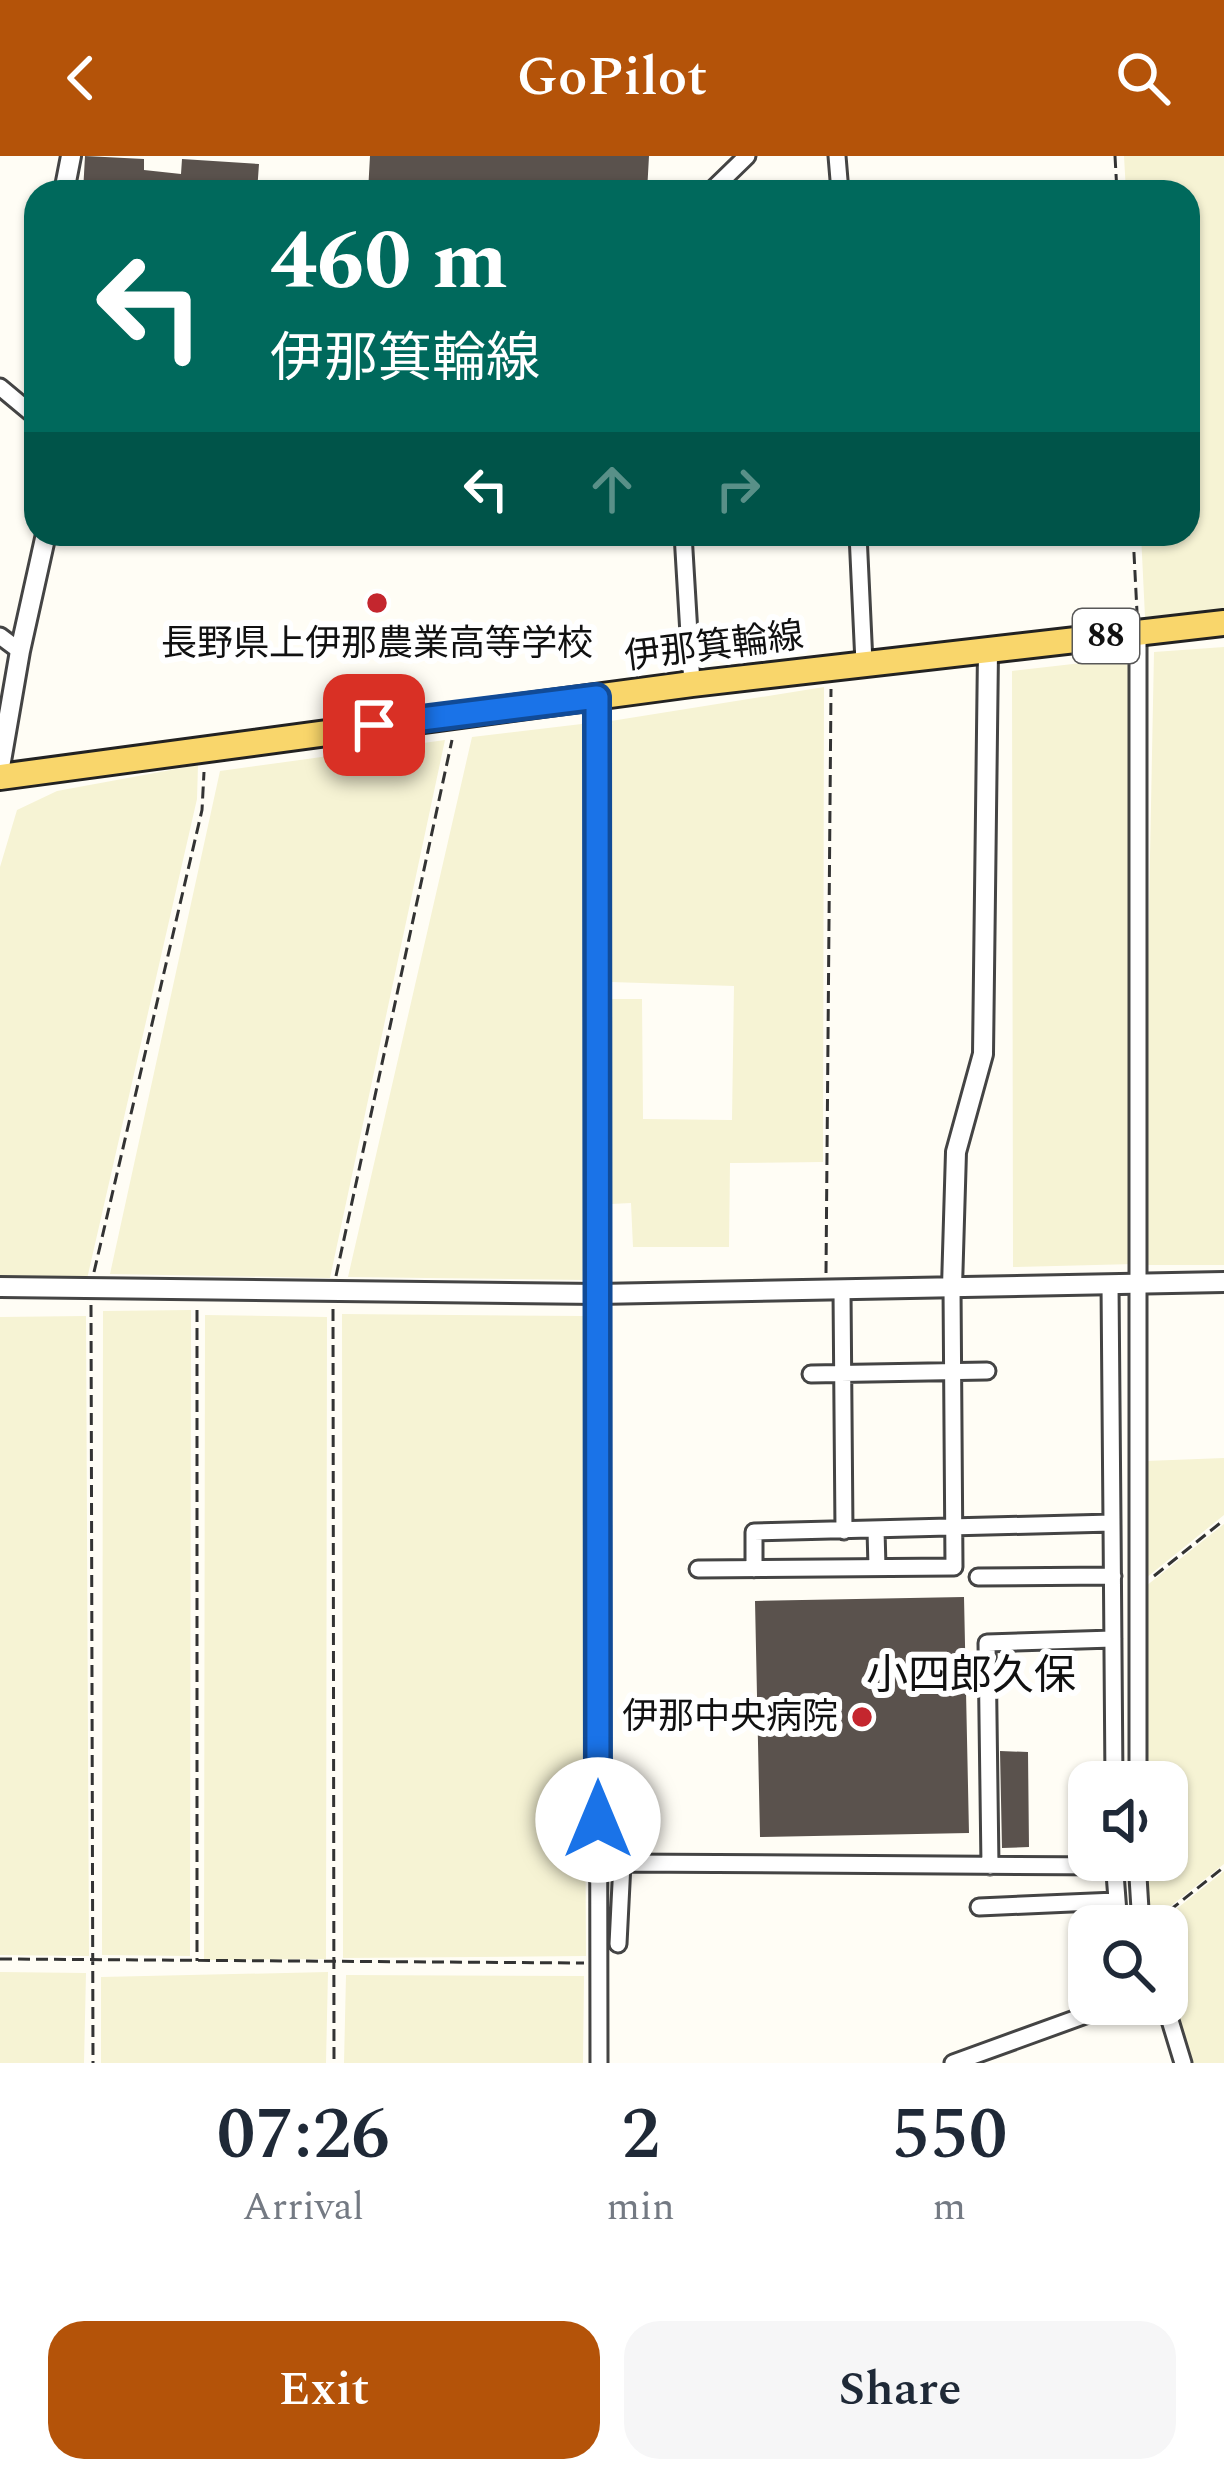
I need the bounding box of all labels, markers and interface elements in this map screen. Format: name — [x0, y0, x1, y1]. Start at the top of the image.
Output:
text: GoPilot — [517, 37, 707, 119]
icon: back — [48, 45, 114, 111]
icon: search — [1110, 45, 1176, 111]
text: 460 m — [270, 198, 508, 326]
icon: left — [72, 228, 228, 384]
text: 伊那箕輪線 — [270, 319, 540, 401]
icon: left — [453, 456, 519, 522]
icon: ahead — [579, 456, 645, 522]
icon: right — [705, 456, 771, 522]
marker: 長野県上伊那農業高等学校 — [364, 590, 390, 616]
street label: 伊那箕輪線 — [621, 609, 807, 685]
road number: 88 — [1073, 609, 1139, 663]
place label: 長野県上伊那農業高等学校 — [161, 617, 593, 672]
pin — [323, 674, 425, 776]
icon: arrive — [341, 692, 407, 758]
district label: 小四郎久保 — [866, 1645, 1076, 1708]
place label: 伊那中央病院 — [622, 1690, 838, 1745]
marker: 伊那中央病院 — [849, 1704, 875, 1730]
position arrow — [535, 1757, 661, 1883]
map controls — [1068, 1761, 1188, 2025]
button: sound — [1068, 1761, 1188, 1881]
button: search — [1068, 1905, 1188, 2025]
text: 07:26 — [217, 2081, 390, 2190]
text: 2 — [621, 2081, 660, 2190]
text: 550 — [892, 2081, 1007, 2190]
text: Arrival — [243, 2178, 364, 2237]
text: min — [607, 2178, 675, 2237]
text: m — [933, 2178, 966, 2237]
button: Exit — [48, 2321, 600, 2459]
button: Share — [624, 2321, 1176, 2459]

